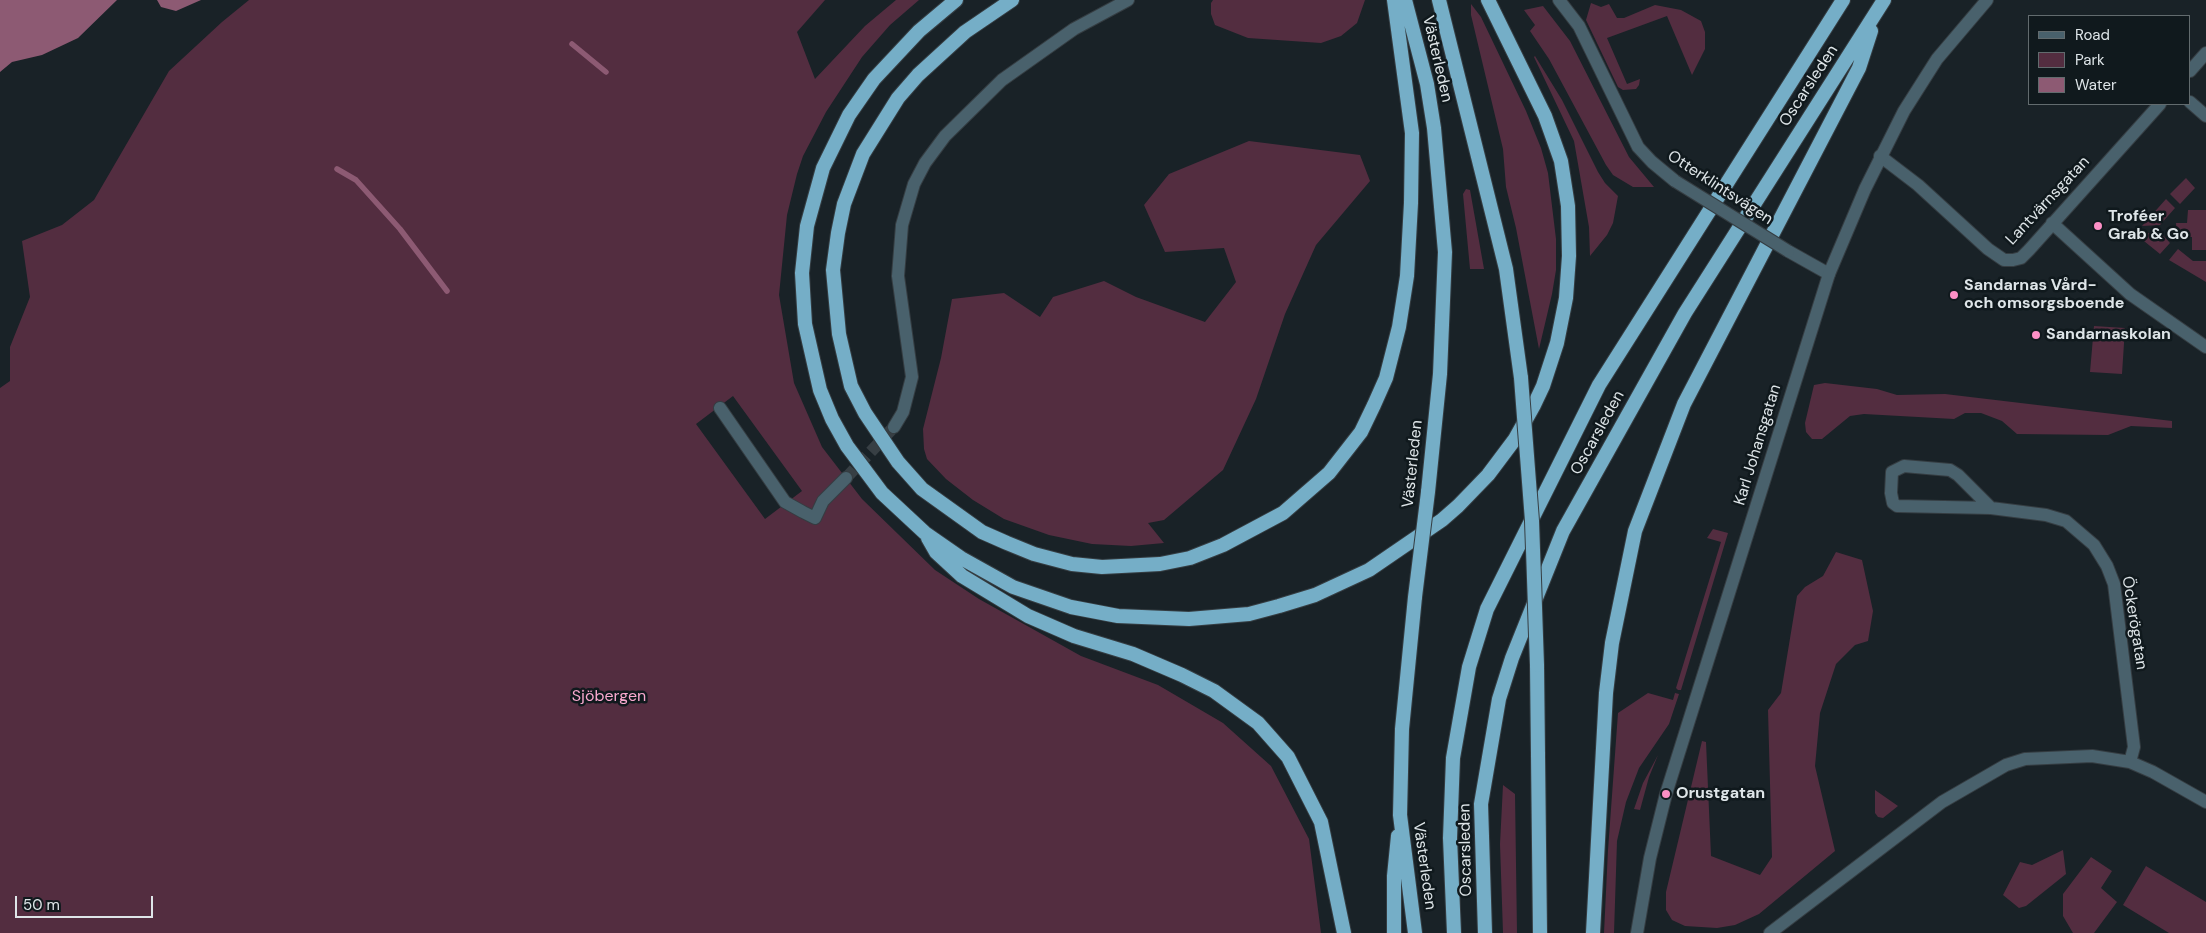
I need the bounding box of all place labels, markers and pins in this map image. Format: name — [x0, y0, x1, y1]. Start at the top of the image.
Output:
place label: Troféer Grab & Go — [2108, 207, 2189, 245]
marker: Troféer Grab & Go — [2092, 220, 2104, 232]
place label: Sandarnas Vård- och omsorgsboende — [1964, 276, 2124, 314]
marker: Sandarnas Vård- och omsorgsboende — [1948, 289, 1960, 301]
place label: Sandarnaskolan — [2046, 325, 2171, 345]
marker: Sandarnaskolan — [2030, 329, 2042, 341]
place label: Orustgatan — [1676, 784, 1765, 804]
marker: Orustgatan — [1660, 788, 1672, 800]

